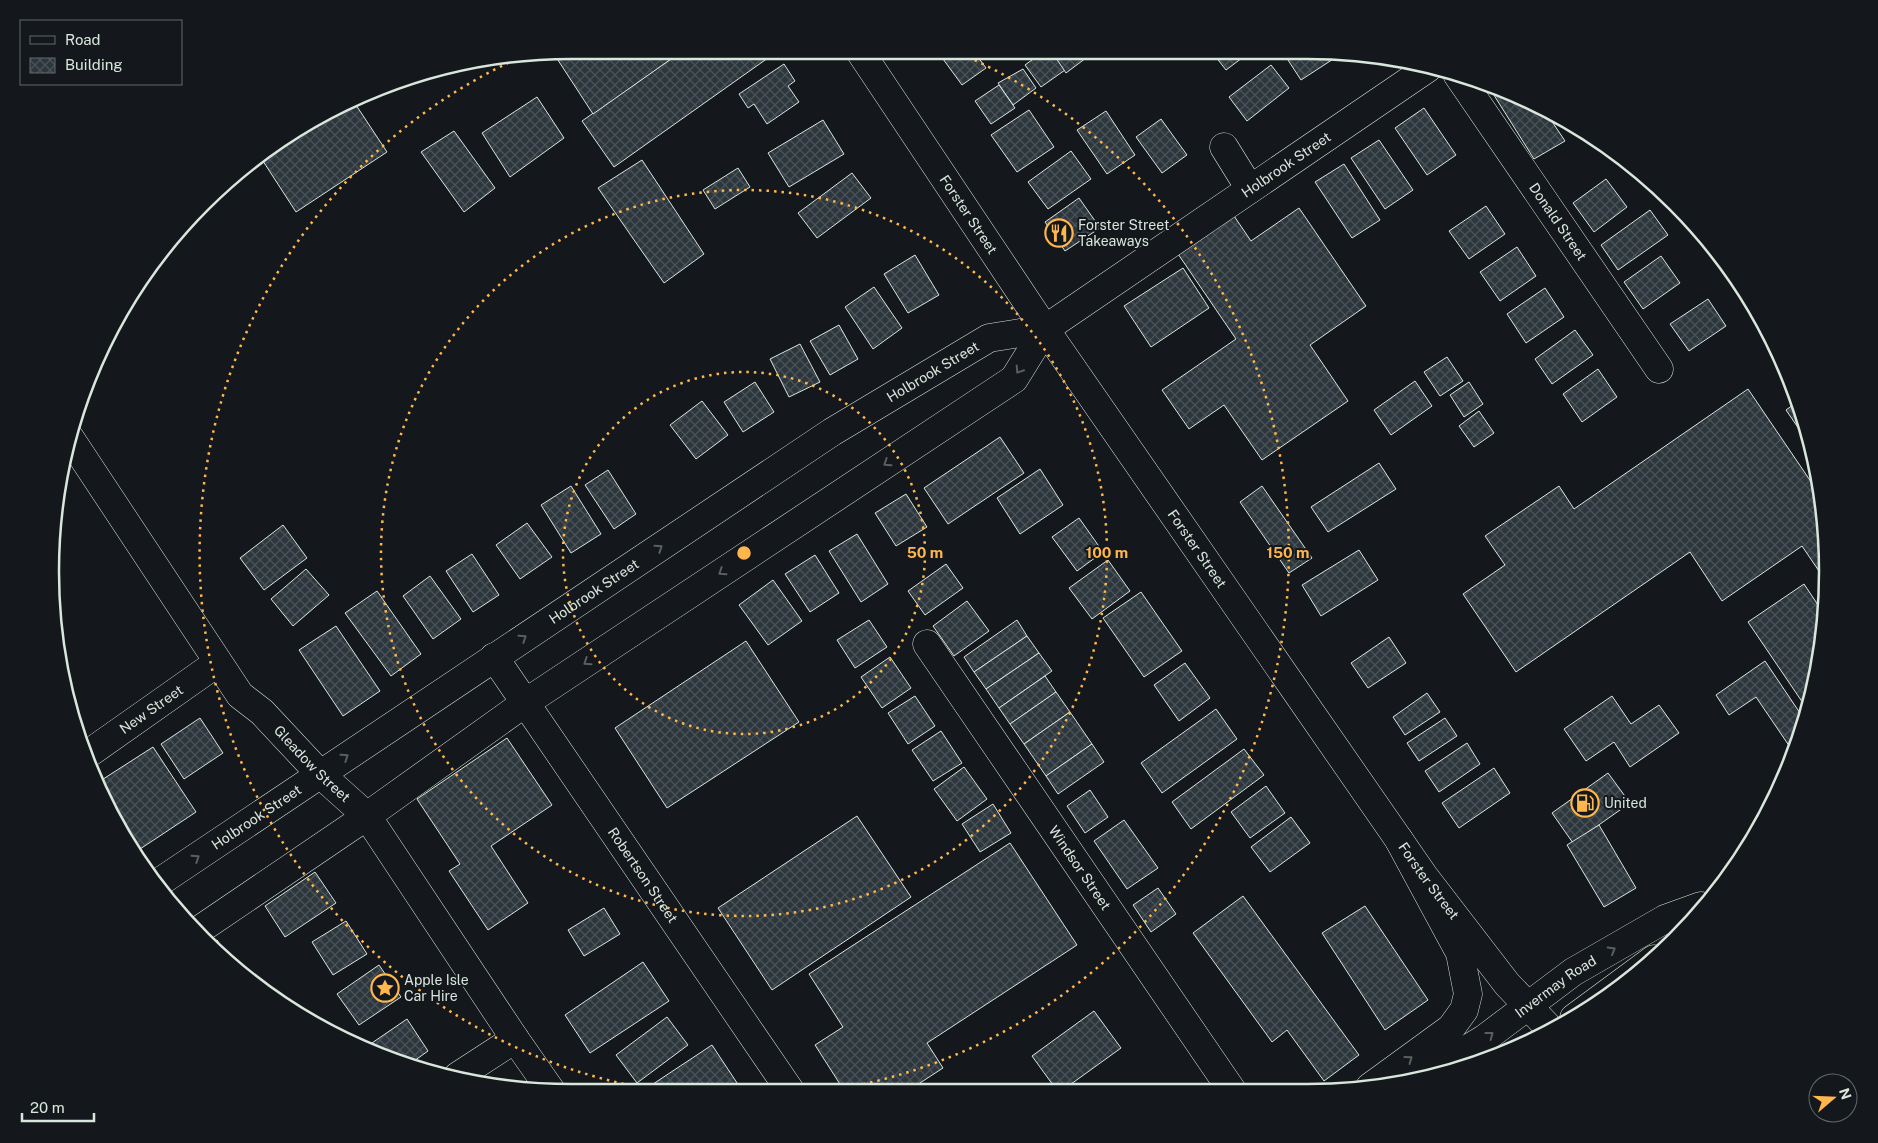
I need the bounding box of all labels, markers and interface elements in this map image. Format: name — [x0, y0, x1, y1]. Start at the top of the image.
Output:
legend — [20, 20, 182, 85]
text: Road — [65, 31, 101, 48]
text: Building — [65, 56, 123, 73]
street label: Holbrook Street — [1238, 129, 1334, 201]
street label: Forster Street — [937, 172, 1001, 257]
street label: Donald Street — [1526, 180, 1590, 263]
place label: Forster Street Takeaways — [1078, 217, 1169, 249]
restaurant icon: Forster Street Takeaways — [1044, 218, 1074, 248]
street label: Holbrook Street — [884, 338, 982, 405]
one-way arrow — [1016, 365, 1025, 374]
one-way arrow — [883, 457, 892, 466]
street label: Forster Street — [1165, 507, 1230, 591]
centre of rings — [735, 544, 753, 562]
text: 50 m — [907, 544, 943, 561]
text: 100 m — [1086, 544, 1128, 561]
text: 150 m — [1266, 544, 1310, 561]
one-way arrow — [653, 545, 663, 554]
street label: Holbrook Street — [546, 556, 642, 627]
one-way arrow — [718, 566, 728, 575]
one-way arrow — [518, 634, 527, 644]
one-way arrow — [583, 656, 592, 665]
street label: New Street — [117, 682, 186, 737]
street label: Gleadow Street — [271, 722, 353, 805]
one-way arrow — [339, 754, 349, 763]
street label: Holbrook Street — [209, 781, 304, 853]
fuel station icon: United — [1570, 788, 1600, 818]
place label: United — [1604, 795, 1647, 811]
street label: Windsor Street — [1046, 823, 1114, 913]
street label: Robertson Street — [605, 824, 681, 926]
street label: Forster Street — [1395, 839, 1462, 923]
one-way arrow — [190, 855, 199, 864]
one-way arrow — [1606, 946, 1615, 956]
street label: Invermay Road — [1512, 952, 1599, 1021]
place label: Apple Isle Car Hire — [404, 972, 469, 1004]
place icon: Apple Isle Car Hire — [370, 973, 400, 1003]
one-way arrow — [1484, 1032, 1494, 1041]
one-way arrow — [1403, 1056, 1413, 1065]
north arrow — [1808, 1073, 1858, 1123]
text: N — [1836, 1086, 1855, 1102]
scale bar — [22, 1090, 95, 1122]
text: 20 m — [30, 1099, 65, 1116]

